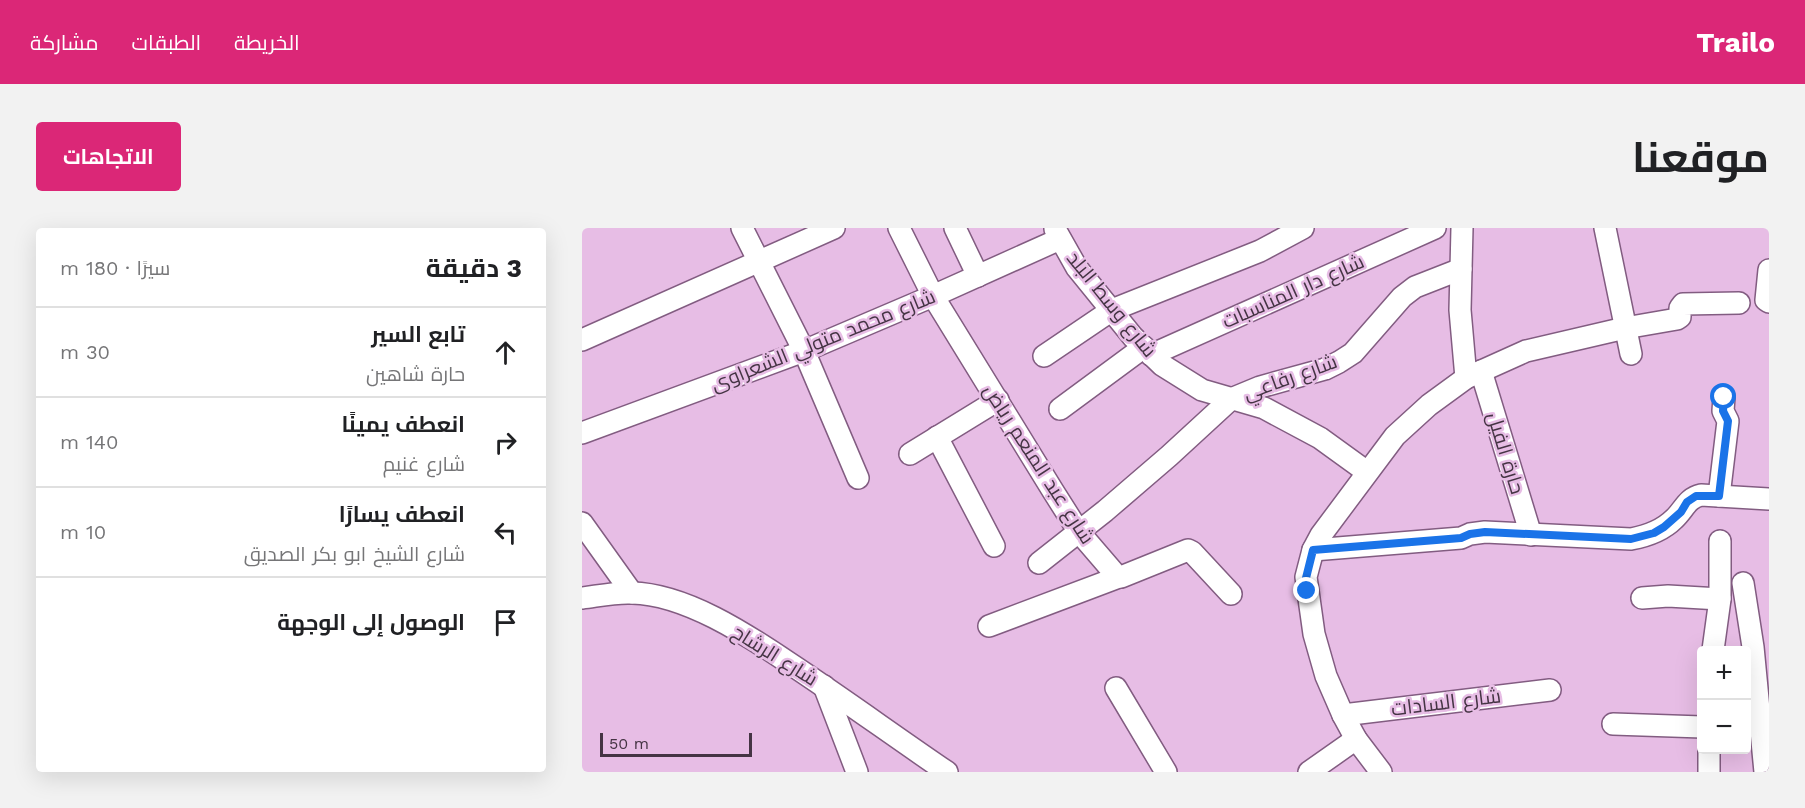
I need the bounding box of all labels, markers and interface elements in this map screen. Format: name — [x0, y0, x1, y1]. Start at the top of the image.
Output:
text: Trailo — [1696, 26, 1775, 59]
text: مشاركة — [30, 30, 99, 55]
text: الطبقات — [132, 30, 201, 55]
text: الخريطة — [234, 30, 300, 55]
button: الاتجاهات — [36, 122, 181, 191]
text: موقعنا — [1632, 133, 1769, 182]
street label: شارع وسط البلد — [1060, 246, 1162, 363]
street label: شارع دار المناسبات — [1218, 249, 1369, 335]
text: 3 دقيقة — [426, 253, 522, 283]
text: سيرًا · 180 m — [60, 256, 170, 280]
street label: شارع محمد متولي الشعراوى — [707, 284, 940, 400]
text: تابع السير — [371, 322, 465, 347]
icon: ahead — [489, 336, 522, 369]
text: 30 m — [60, 340, 110, 364]
street label: شارع رفاعي — [1240, 349, 1342, 409]
text: حارة شاهين — [366, 362, 465, 386]
street label: شارع عبد المنعم رياض — [977, 380, 1100, 549]
route start — [1710, 383, 1736, 409]
street label: حارة الفيل — [1481, 409, 1530, 497]
text: انعطف يمينًا — [341, 412, 465, 437]
icon: right — [489, 426, 522, 459]
text: 140 m — [60, 430, 118, 454]
text: شارع غنيم — [383, 452, 465, 476]
text: انعطف يسارًا — [339, 502, 465, 527]
icon: left — [489, 516, 522, 549]
text: 10 m — [60, 520, 106, 544]
text: شارع الشيخ ابو بكر الصديق — [244, 542, 465, 566]
route end — [1293, 577, 1319, 603]
icon: arrive — [489, 606, 522, 639]
text: الوصول إلى الوجهة — [277, 610, 465, 635]
street label: شارع الرشاح — [727, 619, 822, 692]
map controls — [1697, 646, 1751, 754]
button: + — [1697, 646, 1751, 700]
street label: شارع السادات — [1390, 683, 1502, 723]
button: − — [1697, 700, 1751, 754]
scale bar — [600, 730, 752, 758]
text: 50 m — [609, 734, 649, 753]

